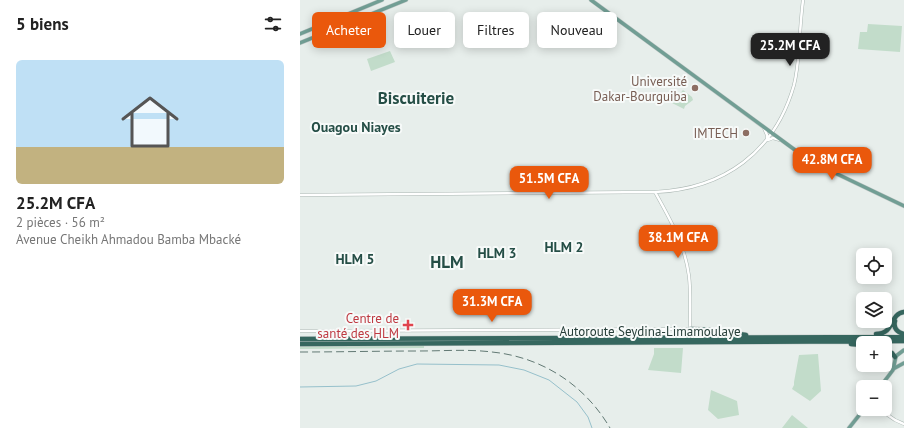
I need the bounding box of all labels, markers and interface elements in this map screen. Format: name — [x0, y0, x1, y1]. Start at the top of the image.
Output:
chip: Acheter — [312, 12, 386, 48]
chip: Louer — [394, 12, 455, 48]
chip: Filtres — [463, 12, 529, 48]
chip: Nouveau — [537, 12, 617, 48]
text: 5 biens — [16, 13, 69, 35]
icon: filters — [262, 13, 284, 35]
pin: 25.2M CFA — [744, 33, 836, 67]
text: 25.2M CFA — [760, 37, 820, 54]
place label: Université Dakar-Bourguiba — [593, 73, 687, 105]
marker: Université Dakar-Bourguiba — [690, 83, 700, 93]
icon: home — [114, 86, 186, 158]
district label: Biscuiterie — [378, 87, 455, 109]
district label: Ouagou Niayes — [311, 118, 401, 136]
place label: IMTECH — [694, 125, 738, 142]
marker: IMTECH — [741, 128, 751, 138]
pin: 42.8M CFA — [786, 147, 878, 181]
text: 42.8M CFA — [802, 151, 862, 168]
pin: 51.5M CFA — [503, 166, 595, 200]
text: 51.5M CFA — [519, 170, 579, 187]
text: 25.2M CFA — [16, 192, 95, 214]
text: 2 pièces · 56 m² — [16, 214, 105, 231]
pin: 38.1M CFA — [632, 225, 724, 259]
text: 38.1M CFA — [648, 229, 708, 246]
text: Avenue Cheikh Ahmadou Bamba Mbacké — [16, 231, 241, 248]
district label: HLM 2 — [545, 238, 584, 256]
district label: HLM 3 — [478, 244, 517, 262]
map controls — [856, 248, 892, 416]
button: locate — [856, 248, 892, 284]
district label: HLM 5 — [336, 250, 375, 268]
district label: HLM — [430, 251, 464, 273]
pin: 31.3M CFA — [446, 289, 538, 323]
button: layers — [856, 292, 892, 328]
text: 31.3M CFA — [462, 293, 522, 310]
place label: Centre de santé des HLM — [317, 310, 399, 342]
marker: Centre de santé des HLM — [402, 319, 414, 331]
street label: Autoroute Seydina-Limamoulaye — [559, 323, 741, 340]
button: + — [856, 336, 892, 372]
button: − — [856, 380, 892, 416]

